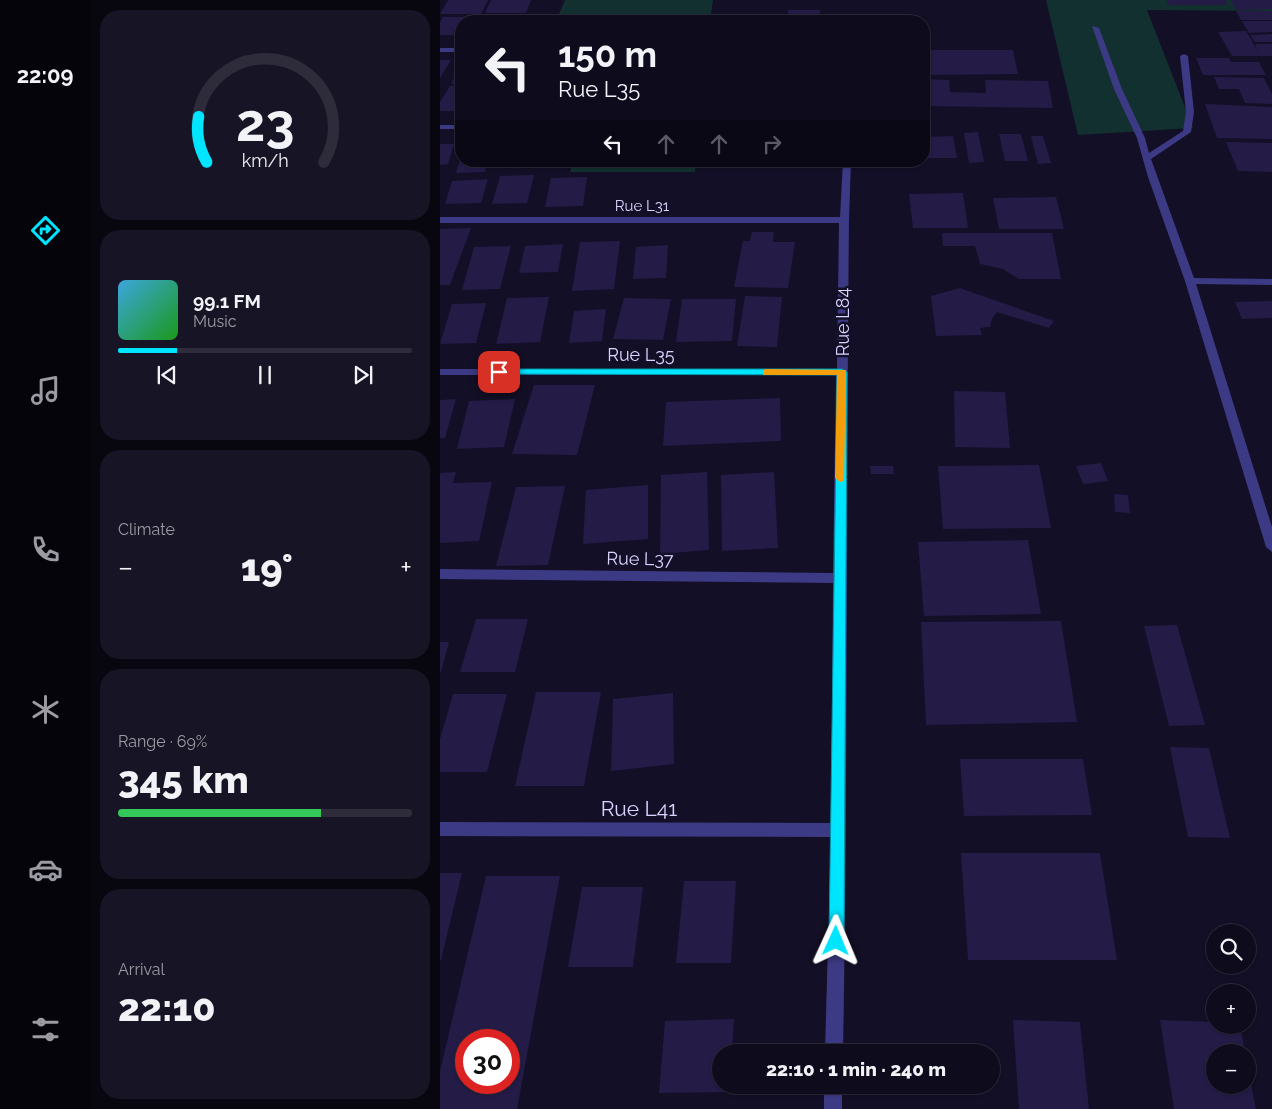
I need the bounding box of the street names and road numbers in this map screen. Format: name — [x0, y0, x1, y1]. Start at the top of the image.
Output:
street label: Rue L31 — [615, 197, 670, 215]
street label: Rue L84 — [832, 288, 853, 356]
street label: Rue L35 — [607, 344, 675, 365]
street label: Rue L37 — [606, 547, 674, 570]
street label: Rue L41 — [601, 796, 677, 821]

